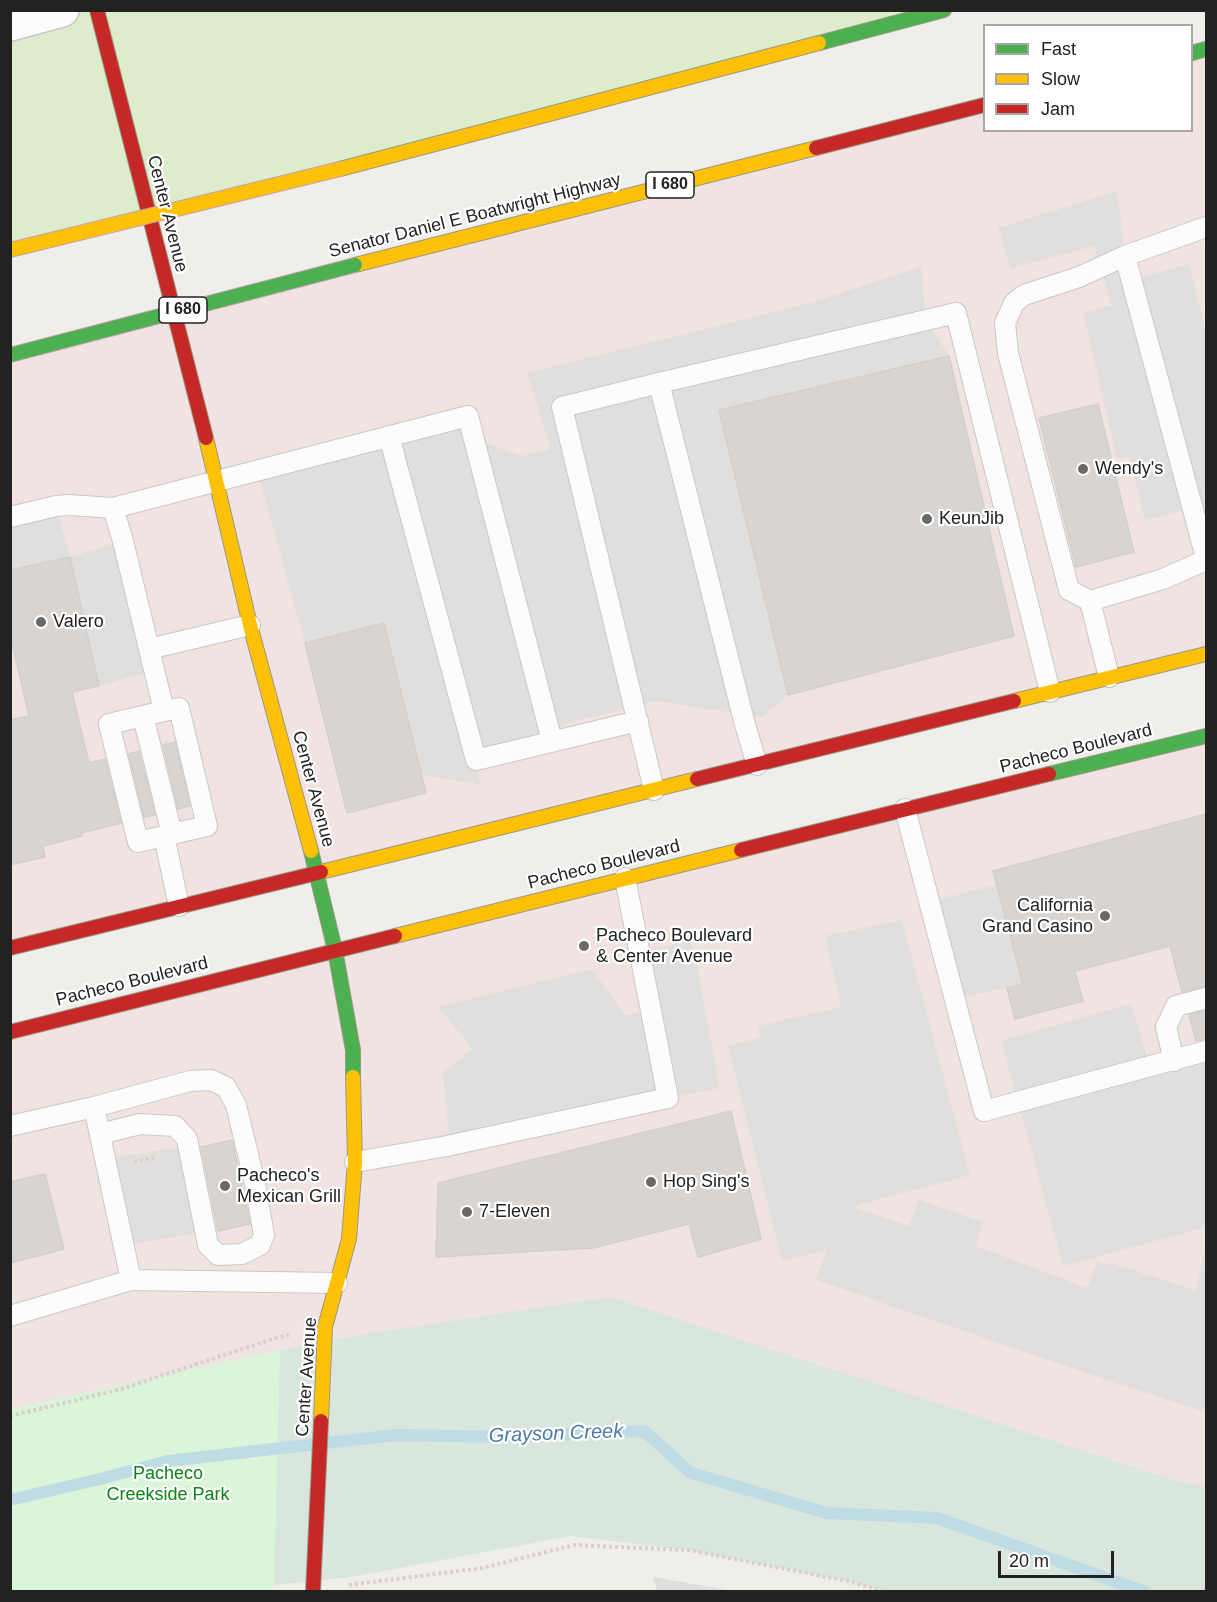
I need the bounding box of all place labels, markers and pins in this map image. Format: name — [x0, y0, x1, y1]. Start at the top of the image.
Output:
place label: Wendy's — [1095, 458, 1163, 480]
marker: Wendy's — [1076, 462, 1090, 476]
place label: KeunJib — [939, 508, 1004, 530]
marker: KeunJib — [920, 512, 934, 526]
place label: Valero — [53, 611, 104, 633]
marker: Valero — [34, 615, 48, 629]
place label: California Grand Casino — [982, 895, 1093, 938]
marker: California Grand Casino — [1098, 909, 1112, 923]
place label: Pacheco Boulevard & Center Avenue — [596, 925, 752, 968]
marker: Pacheco Boulevard & Center Avenue — [577, 939, 591, 953]
place label: Pacheco's Mexican Grill — [237, 1165, 341, 1208]
place label: Hop Sing's — [663, 1171, 749, 1193]
marker: Hop Sing's — [644, 1175, 658, 1189]
marker: Pacheco's Mexican Grill — [218, 1179, 232, 1193]
place label: 7-Eleven — [479, 1201, 550, 1223]
marker: 7-Eleven — [460, 1205, 474, 1219]

